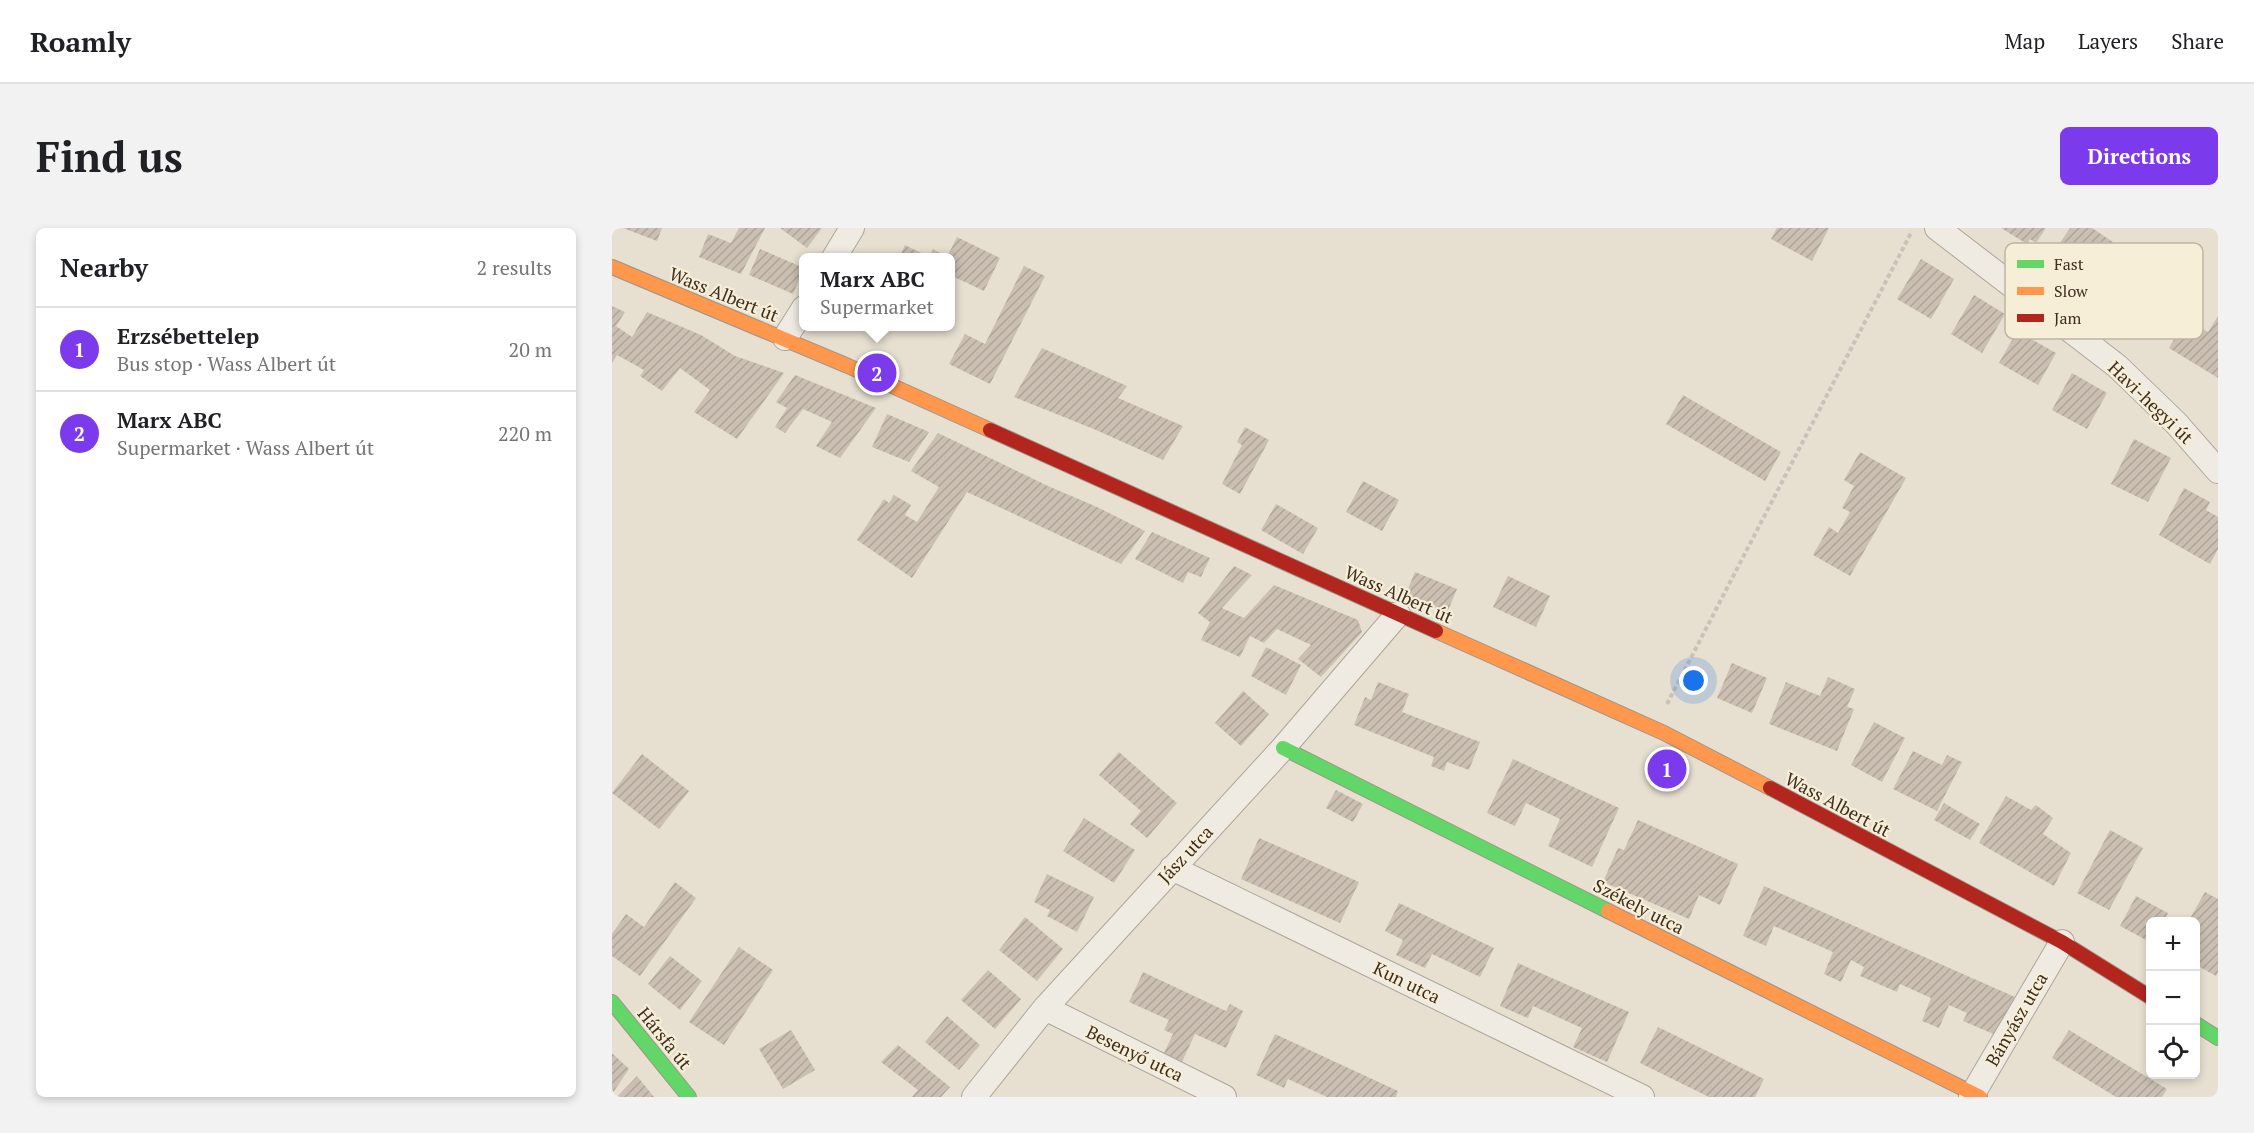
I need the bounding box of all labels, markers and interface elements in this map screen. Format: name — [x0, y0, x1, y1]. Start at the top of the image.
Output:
text: Roamly — [30, 23, 131, 60]
text: Map — [2004, 27, 2045, 55]
text: Layers — [2078, 27, 2138, 55]
text: Share — [2171, 27, 2224, 55]
button: Directions — [2060, 127, 2218, 185]
text: Find us — [36, 128, 183, 184]
legend — [2005, 243, 2203, 339]
text: Nearby — [60, 250, 148, 284]
popup — [799, 253, 955, 331]
text: Fast — [2054, 253, 2084, 275]
text: 2 results — [477, 254, 552, 281]
street label: Wass Albert út — [666, 261, 783, 327]
text: Marx ABC — [820, 264, 925, 293]
text: Slow — [2054, 280, 2088, 302]
text: Supermarket — [820, 293, 934, 320]
text: Jam — [2054, 307, 2082, 329]
text: Erzsébettelep — [117, 321, 259, 350]
text: 1 — [74, 336, 85, 363]
text: 20 m — [509, 336, 552, 363]
text: Bus stop · Wass Albert út — [117, 350, 336, 377]
pin: 2 — [858, 350, 896, 396]
street label: Havi-hegyi út — [2103, 355, 2199, 449]
text: Marx ABC — [117, 405, 222, 434]
text: 2 — [74, 420, 85, 447]
text: 220 m — [498, 420, 552, 447]
text: Supermarket · Wass Albert út — [117, 434, 374, 461]
street label: Wass Albert út — [1341, 559, 1457, 629]
your location — [1679, 666, 1708, 695]
pin: 1 — [1648, 746, 1686, 792]
street label: Wass Albert út — [1781, 766, 1895, 842]
street label: Jász utca — [1152, 820, 1218, 888]
street label: Székely utca — [1590, 873, 1688, 939]
map controls — [2146, 917, 2200, 1079]
button: + — [2146, 917, 2200, 971]
street label: Kun utca — [1370, 956, 1444, 1008]
street label: Bányász utca — [1979, 968, 2053, 1070]
button: − — [2146, 971, 2200, 1025]
street label: Hársfa út — [633, 1002, 698, 1074]
street label: Besenyő utca — [1082, 1019, 1188, 1087]
button: locate — [2146, 1025, 2200, 1079]

